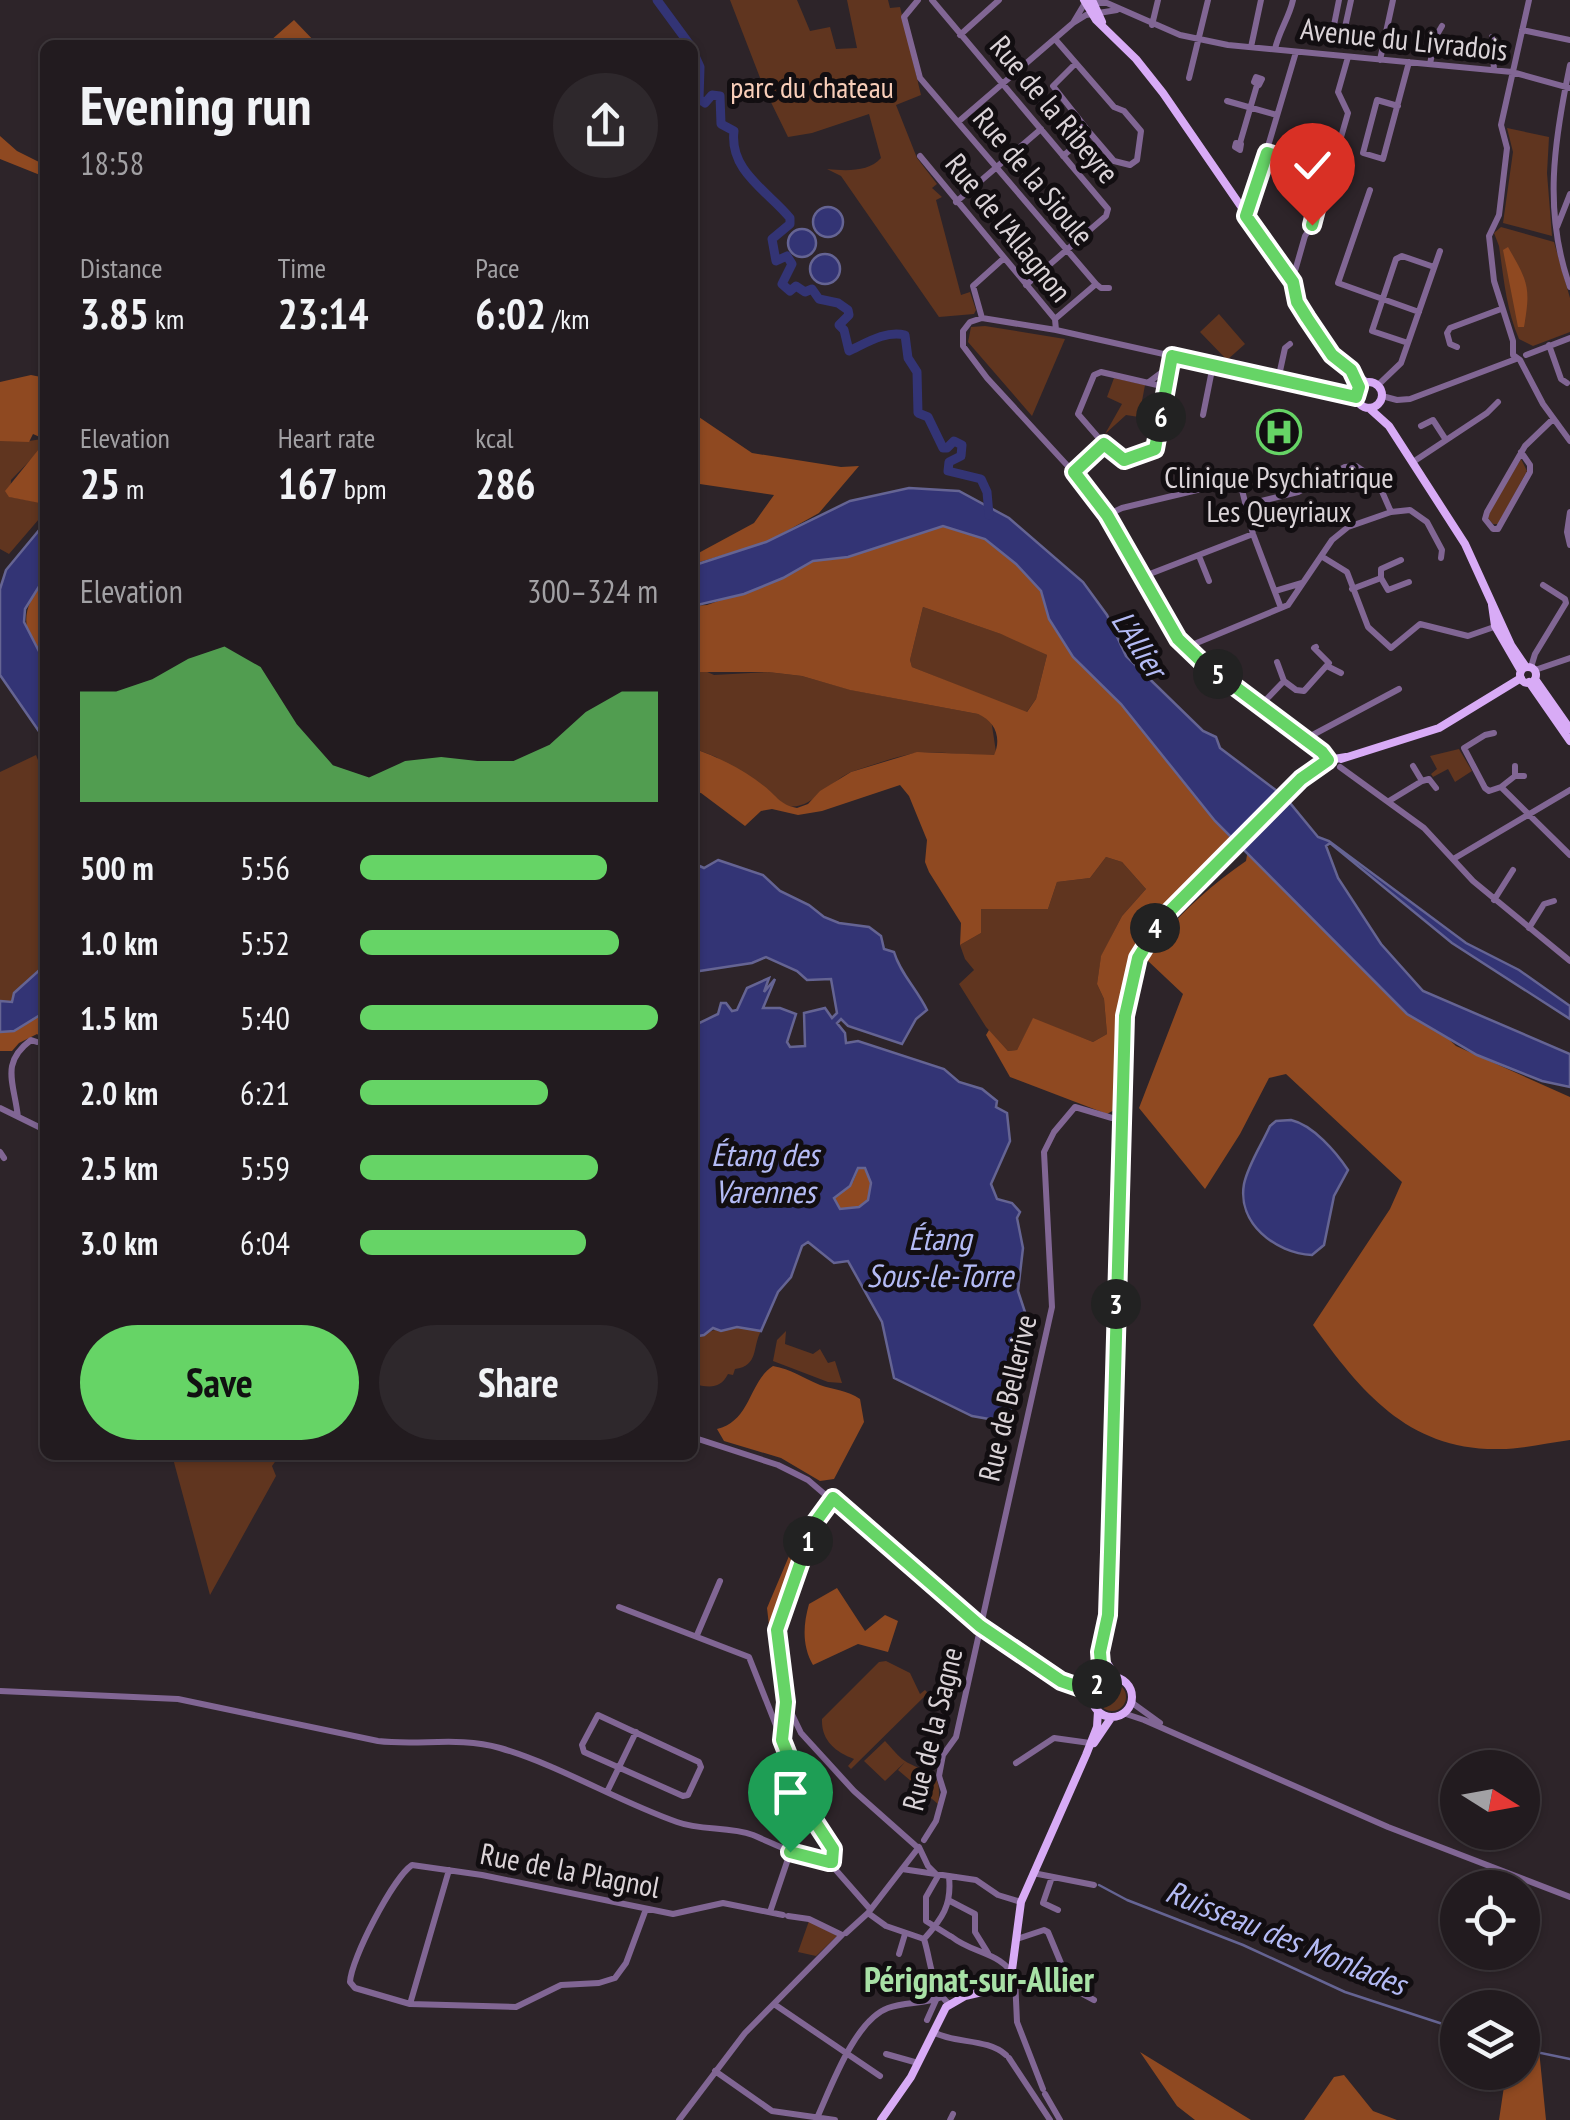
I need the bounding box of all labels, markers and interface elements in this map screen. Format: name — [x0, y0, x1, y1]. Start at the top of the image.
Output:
street label: Avenue du Livradois — [1299, 8, 1510, 69]
street label: Rue de la Ribeyre — [982, 27, 1128, 191]
park label: parc du chateau — [730, 67, 894, 106]
text: Evening run — [80, 69, 312, 140]
button: share — [553, 73, 658, 178]
street label: Rue de la Sioule — [965, 99, 1103, 253]
pin — [1270, 123, 1355, 226]
icon: check — [1285, 138, 1340, 193]
text: 18:58 — [80, 142, 144, 184]
street label: Rue de l'Allagnon — [937, 145, 1081, 309]
text: Distance — [80, 249, 163, 286]
text: Time — [278, 249, 326, 286]
text: Pace — [475, 249, 519, 286]
text: 3.85 — [80, 286, 149, 341]
text: 23:14 — [278, 286, 369, 341]
text: 6:02 — [475, 286, 546, 341]
text: km — [149, 300, 184, 337]
text: /km — [546, 300, 589, 337]
pin: 6 — [1136, 392, 1186, 442]
text: 6 — [1154, 398, 1168, 435]
hospital icon: Clinique Psychiatrique Les Queyriaux — [1256, 409, 1302, 455]
text: Elevation — [80, 419, 170, 456]
text: Heart rate — [278, 419, 375, 456]
text: kcal — [475, 419, 514, 456]
text: 25 — [80, 456, 120, 511]
text: 167 — [278, 456, 338, 511]
text: 286 — [475, 456, 536, 511]
place label: Clinique Psychiatrique Les Queyriaux — [1164, 457, 1394, 530]
text: m — [120, 470, 144, 507]
text: bpm — [338, 470, 386, 507]
text: Elevation — [80, 570, 183, 612]
text: 300–324 m — [527, 570, 658, 612]
water label: L'Allier — [1103, 602, 1179, 688]
pin: 5 — [1193, 649, 1243, 699]
text: 5 — [1211, 655, 1225, 692]
text: 500 m — [80, 847, 154, 889]
text: 5:56 — [240, 847, 290, 889]
pin: 4 — [1130, 903, 1180, 953]
text: 4 — [1148, 909, 1162, 946]
text: 1.0 km — [80, 922, 158, 964]
text: 5:52 — [240, 922, 290, 964]
text: 1.5 km — [80, 997, 158, 1039]
text: 5:40 — [240, 997, 290, 1039]
text: 2.0 km — [80, 1072, 158, 1114]
text: 6:21 — [240, 1072, 290, 1114]
water label: Étang des Varennes — [711, 1133, 822, 1212]
text: 2.5 km — [80, 1147, 158, 1189]
text: 5:59 — [240, 1147, 290, 1189]
water label: Étang Sous-le-Torre — [867, 1217, 1015, 1296]
text: 3.0 km — [80, 1222, 158, 1264]
text: 6:04 — [240, 1222, 290, 1264]
pin: 3 — [1091, 1279, 1141, 1329]
text: 3 — [1109, 1285, 1123, 1322]
street label: Rue de Bellerive — [968, 1311, 1045, 1485]
button: Save — [80, 1325, 359, 1440]
button: Share — [379, 1325, 658, 1440]
pin: 1 — [783, 1516, 833, 1566]
text: 1 — [801, 1522, 815, 1559]
street label: Rue de la Sagne — [892, 1643, 971, 1814]
pin: 2 — [1072, 1659, 1122, 1709]
text: 2 — [1090, 1665, 1104, 1702]
pin — [748, 1750, 833, 1853]
north arrow — [1440, 1750, 1540, 1850]
map controls — [1440, 1750, 1540, 2090]
icon: arrive — [763, 1765, 818, 1820]
street label: Rue de la Plagnol — [477, 1833, 663, 1906]
water label: Ruisseau des Monlades — [1160, 1870, 1416, 2006]
button: locate — [1440, 1870, 1540, 1970]
district label: Pérignat-sur-Allier — [864, 1956, 1095, 2002]
button: layers — [1440, 1990, 1540, 2090]

